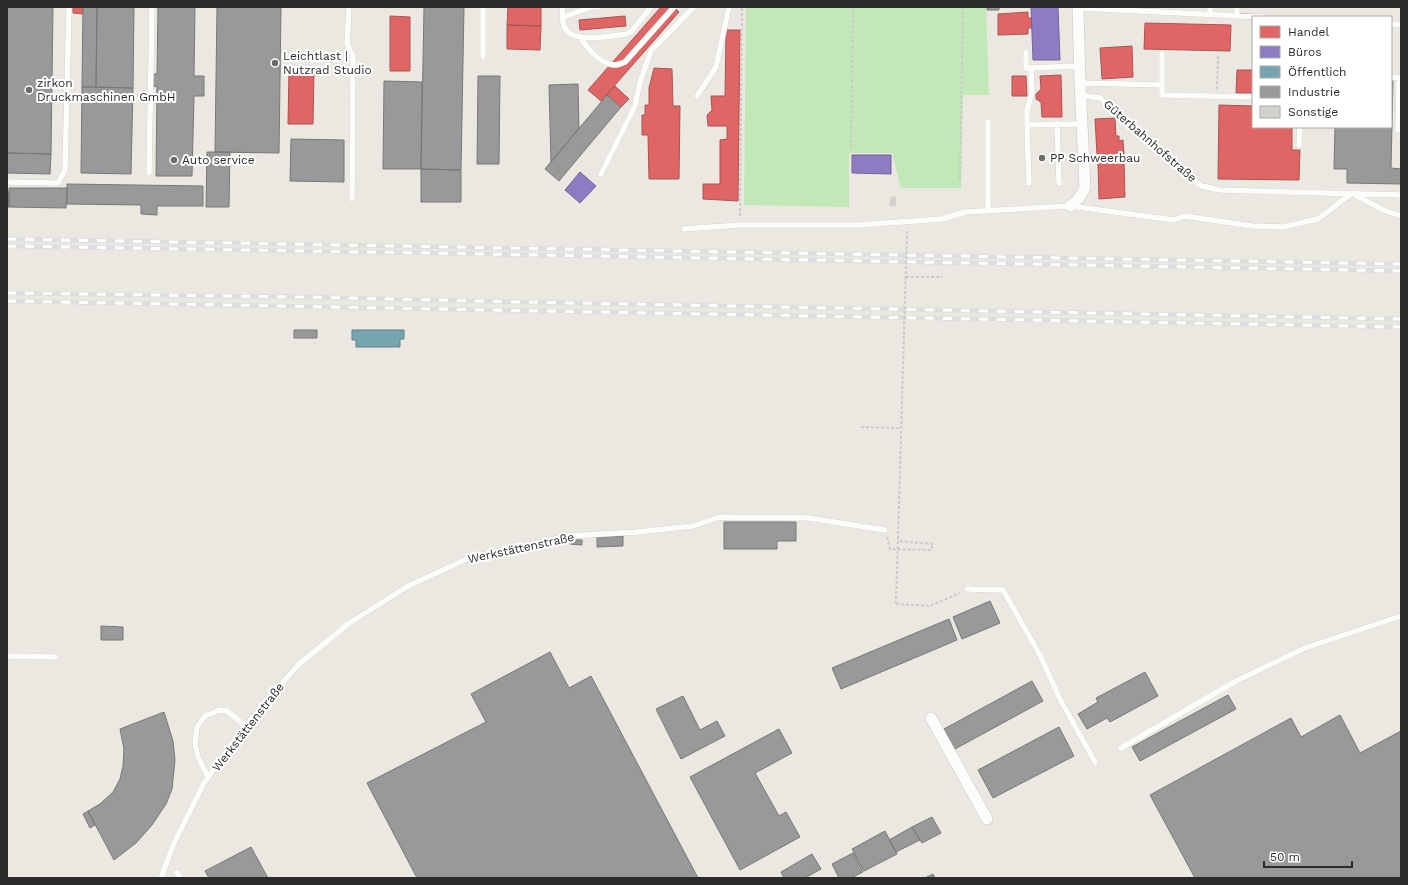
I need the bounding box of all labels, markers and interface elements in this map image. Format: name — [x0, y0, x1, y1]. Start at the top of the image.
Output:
legend — [1252, 16, 1392, 128]
text: Handel — [1288, 25, 1329, 39]
text: Büros — [1288, 45, 1321, 59]
place label: Leichtlast | Nutzrad Studio — [283, 49, 372, 77]
marker: Leichtlast | Nutzrad Studio — [270, 58, 280, 68]
text: Öffentlich — [1288, 65, 1347, 79]
place label: zirkon Druckmaschinen GmbH — [37, 76, 176, 104]
marker: zirkon Druckmaschinen GmbH — [24, 85, 34, 95]
text: Industrie — [1288, 85, 1340, 99]
street label: Güterbahnhofstraße — [1101, 97, 1199, 185]
text: Sonstige — [1288, 105, 1338, 119]
place label: PP Schweerbau — [1050, 151, 1141, 165]
place label: Auto service — [182, 153, 255, 167]
marker: PP Schweerbau — [1037, 153, 1047, 163]
marker: Auto service — [169, 155, 179, 165]
street label: Werkstättenstraße — [467, 530, 576, 566]
street label: Werkstättenstraße — [209, 680, 287, 774]
scale bar — [1264, 843, 1352, 869]
text: 50 m — [1270, 850, 1300, 864]

